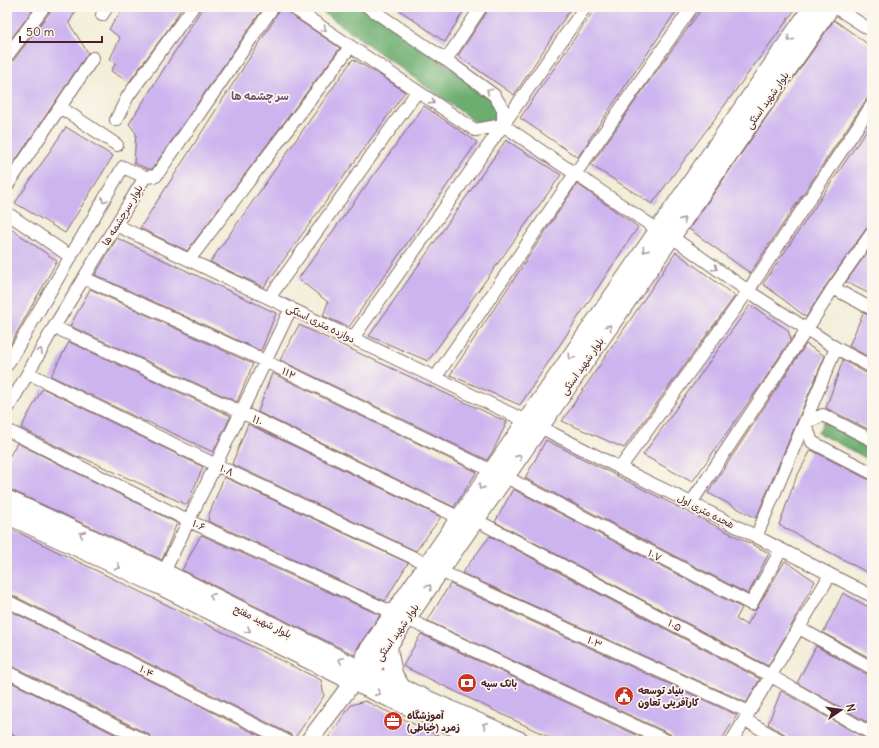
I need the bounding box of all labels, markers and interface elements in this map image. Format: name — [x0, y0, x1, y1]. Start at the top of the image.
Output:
scale bar — [20, 18, 102, 44]
text: 50 m — [26, 24, 55, 39]
one-way arrow — [320, 24, 327, 32]
one-way arrow — [787, 35, 795, 42]
street label: بلوار شهید استکی — [743, 69, 793, 132]
district label: سر چشمه ها — [231, 89, 289, 104]
one-way arrow — [486, 89, 493, 96]
one-way arrow — [428, 97, 435, 105]
street label: بلوار سرچشمه ها — [99, 182, 146, 248]
one-way arrow — [101, 196, 108, 203]
one-way arrow — [678, 218, 685, 225]
one-way arrow — [643, 245, 650, 252]
one-way arrow — [711, 263, 718, 271]
street label: دوازده متری استکی — [284, 301, 357, 347]
one-way arrow — [604, 324, 612, 331]
street label: بلوار شهید استکی — [558, 335, 608, 398]
one-way arrow — [36, 348, 43, 356]
one-way arrow — [569, 352, 576, 359]
street label: ۱۱۲ — [280, 365, 298, 382]
street label: ۱۱۰ — [250, 412, 265, 429]
one-way arrow — [514, 454, 522, 461]
street label: ۱۰۸ — [218, 462, 236, 479]
one-way arrow — [479, 482, 486, 489]
street label: هجده متری اول — [675, 492, 736, 531]
street label: ۱۰۶ — [190, 517, 207, 534]
one-way arrow — [79, 531, 87, 539]
street label: ۱۰۷ — [646, 546, 664, 564]
one-way arrow — [114, 562, 122, 570]
one-way arrow — [424, 584, 431, 591]
one-way arrow — [209, 593, 217, 601]
street label: بلوار شهید استکی — [373, 601, 423, 664]
street label: بلوار شهید مفتح — [231, 602, 294, 642]
street label: ۱۰۵ — [666, 616, 684, 634]
one-way arrow — [244, 625, 251, 633]
street label: ۱۰۳ — [585, 633, 604, 652]
one-way arrow — [338, 657, 345, 665]
street label: ۱۰۴ — [137, 662, 156, 681]
bank icon: بانک سپه — [456, 672, 478, 694]
place label: بانک سپه — [481, 677, 517, 691]
place label: بنیاد توسعه کارآفرینی تعاون — [638, 684, 700, 709]
public building icon: بنیاد توسعه کارآفرینی تعاون — [613, 685, 635, 707]
one-way arrow — [373, 688, 381, 696]
north arrow — [821, 690, 861, 730]
text: N — [843, 702, 858, 713]
place label: آموزشگاه زمرد (خیاطی) — [407, 709, 460, 734]
office icon: آموزشگاه زمرد (خیاطی) — [382, 710, 404, 732]
one-way arrow — [482, 722, 490, 730]

